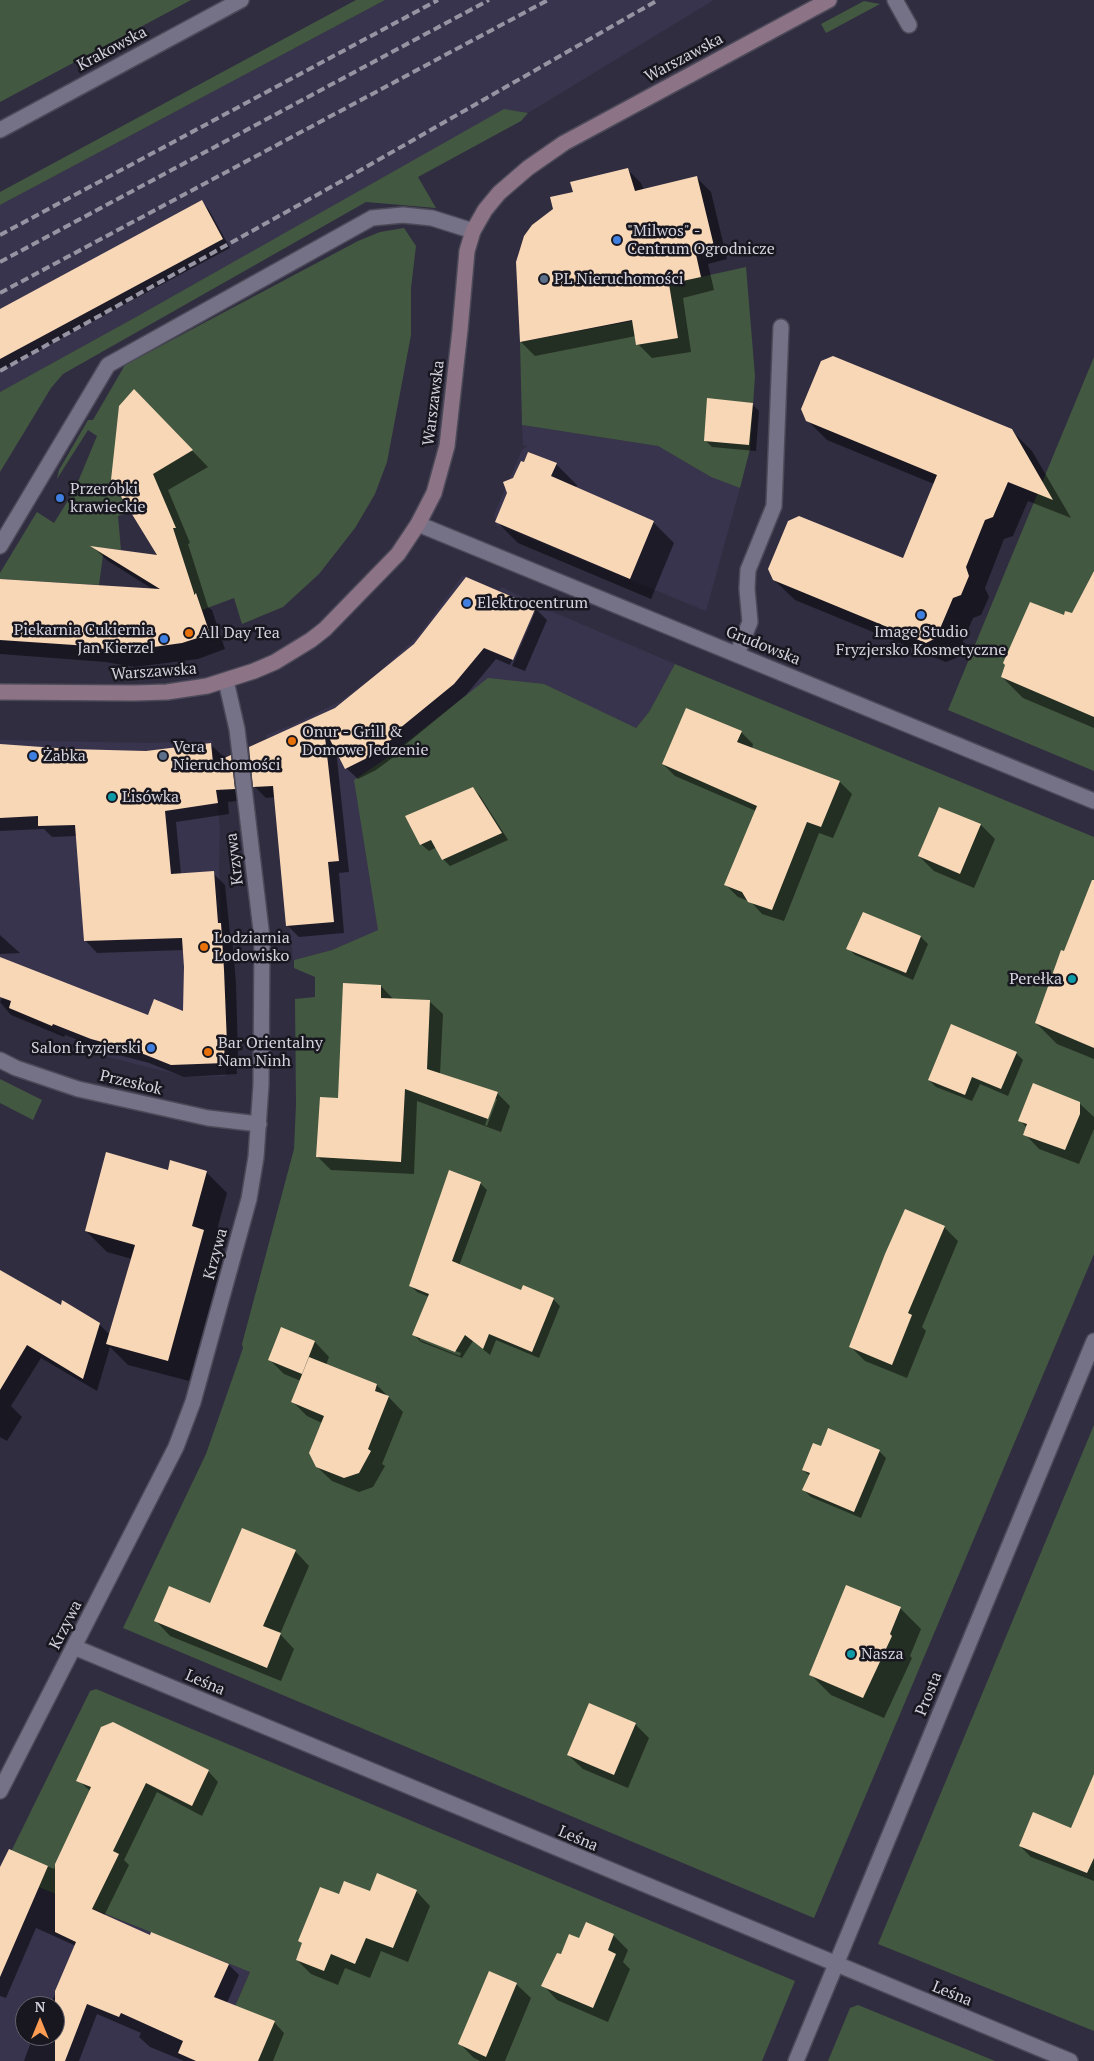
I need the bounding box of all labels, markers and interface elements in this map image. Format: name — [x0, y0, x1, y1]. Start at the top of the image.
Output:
street label: Krakowska — [74, 23, 150, 75]
street label: Warszawska — [642, 29, 726, 87]
place label: "Milwos" - Centrum Ogrodnicze — [627, 221, 775, 259]
marker: "Milwos" - Centrum Ogrodnicze — [611, 234, 623, 246]
place label: PL Nieruchomości — [554, 269, 684, 289]
marker: PL Nieruchomości — [538, 273, 550, 285]
street label: Warszawska — [419, 359, 449, 447]
place label: Przeróbki krawieckie — [70, 479, 146, 517]
marker: Przeróbki krawieckie — [54, 492, 66, 504]
place label: Elektrocentrum — [477, 593, 588, 613]
marker: Elektrocentrum — [461, 597, 473, 609]
marker: Image Studio Fryzjersko Kosmetyczne — [915, 609, 927, 621]
place label: Piekarnia Cukiernia Jan Kierzel — [14, 620, 154, 658]
street label: Grudowska — [723, 622, 803, 670]
place label: Image Studio Fryzjersko Kosmetyczne — [836, 622, 1006, 660]
place label: All Day Tea — [199, 623, 280, 643]
marker: All Day Tea — [183, 627, 195, 639]
marker: Piekarnia Cukiernia Jan Kierzel — [158, 633, 170, 645]
street label: Warszawska — [111, 659, 197, 685]
place label: Onur - Grill & Domowe Jedzenie — [302, 722, 428, 760]
marker: Onur - Grill & Domowe Jedzenie — [286, 735, 298, 747]
place label: Vera Nieruchomości — [173, 737, 280, 775]
place label: Żabka — [43, 746, 86, 766]
marker: Żabka — [27, 750, 39, 762]
marker: Vera Nieruchomości — [157, 750, 169, 762]
place label: Lisówka — [122, 787, 179, 807]
marker: Lisówka — [106, 791, 118, 803]
street label: Krzywa — [222, 832, 248, 886]
place label: Lodziarnia Lodowisko — [214, 928, 290, 966]
marker: Lodziarnia Lodowisko — [198, 941, 210, 953]
place label: Perełka — [1009, 969, 1062, 989]
marker: Perełka — [1066, 973, 1078, 985]
place label: Bar Orientalny Nam Ninh — [218, 1033, 323, 1071]
place label: Salon fryzjerski — [31, 1038, 141, 1058]
marker: Salon fryzjerski — [145, 1042, 157, 1054]
marker: Bar Orientalny Nam Ninh — [202, 1046, 214, 1058]
street label: Przeskok — [98, 1067, 164, 1099]
street label: Krzywa — [200, 1226, 232, 1282]
street label: Krzywa — [46, 1597, 86, 1653]
place label: Nasza — [861, 1644, 904, 1664]
marker: Nasza — [845, 1648, 857, 1660]
street label: Leśna — [182, 1666, 228, 1700]
street label: Prosta — [912, 1669, 946, 1719]
street label: Leśna — [555, 1822, 601, 1856]
street label: Leśna — [929, 1977, 975, 2011]
north arrow — [15, 1996, 65, 2046]
text: N — [35, 1997, 45, 2016]

